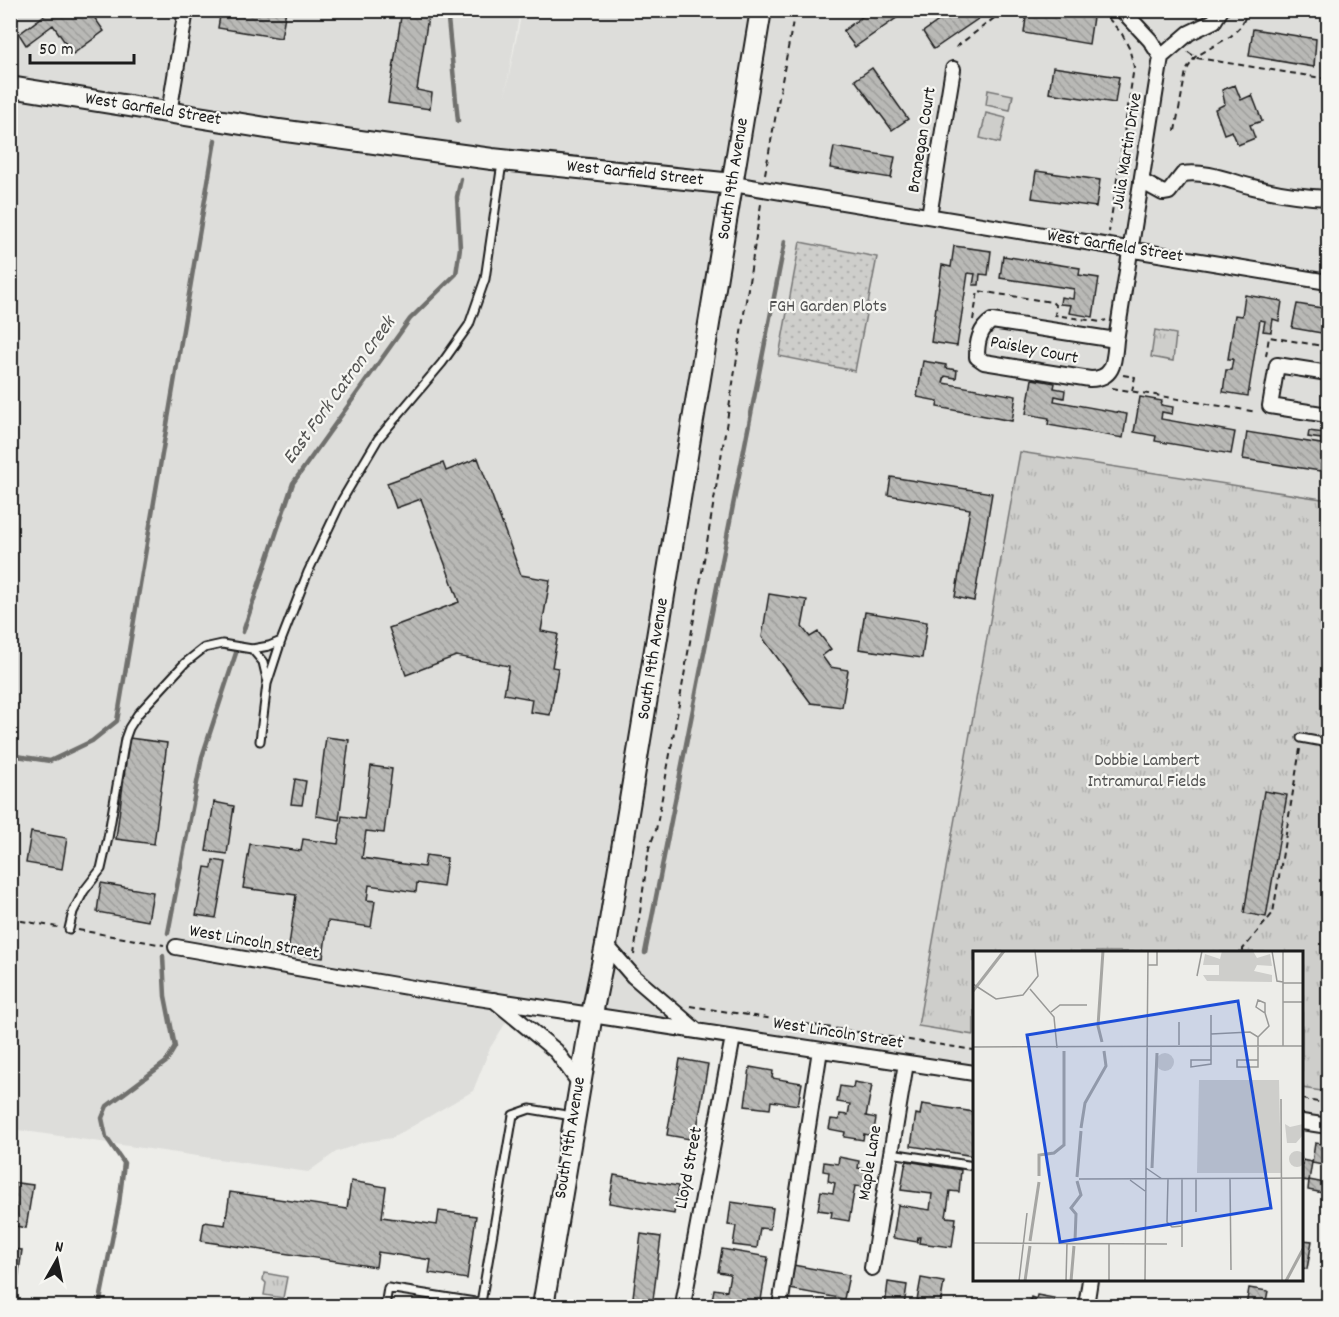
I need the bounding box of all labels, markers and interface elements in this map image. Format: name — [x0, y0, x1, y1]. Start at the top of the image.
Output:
scale bar — [30, 27, 134, 65]
text: 50 m — [39, 38, 74, 63]
street label: Branegan Court — [902, 85, 944, 195]
street label: West Garfield Street — [83, 87, 223, 133]
street label: Julia Martin Drive — [1106, 91, 1150, 211]
street label: South 19th Avenue — [712, 116, 756, 242]
street label: West Garfield Street — [565, 154, 705, 194]
street label: West Garfield Street — [1045, 224, 1185, 270]
park label: FGH Garden Plots — [769, 295, 887, 320]
water label: East Fork Catron Creek — [277, 310, 404, 471]
street label: Paisley Court — [988, 330, 1080, 372]
street label: South 19th Avenue — [632, 596, 676, 722]
park label: Dobbie Lambert Intramural Fields — [1088, 749, 1206, 795]
street label: West Lincoln Street — [187, 919, 321, 967]
inset map — [973, 951, 1303, 1281]
street label: West Lincoln Street — [771, 1011, 905, 1057]
street label: South 19th Avenue — [549, 1075, 593, 1201]
street label: Lloyd Street — [670, 1124, 710, 1211]
street label: Maple Lane — [853, 1124, 889, 1202]
north arrow — [27, 1230, 87, 1290]
text: N — [53, 1236, 65, 1260]

